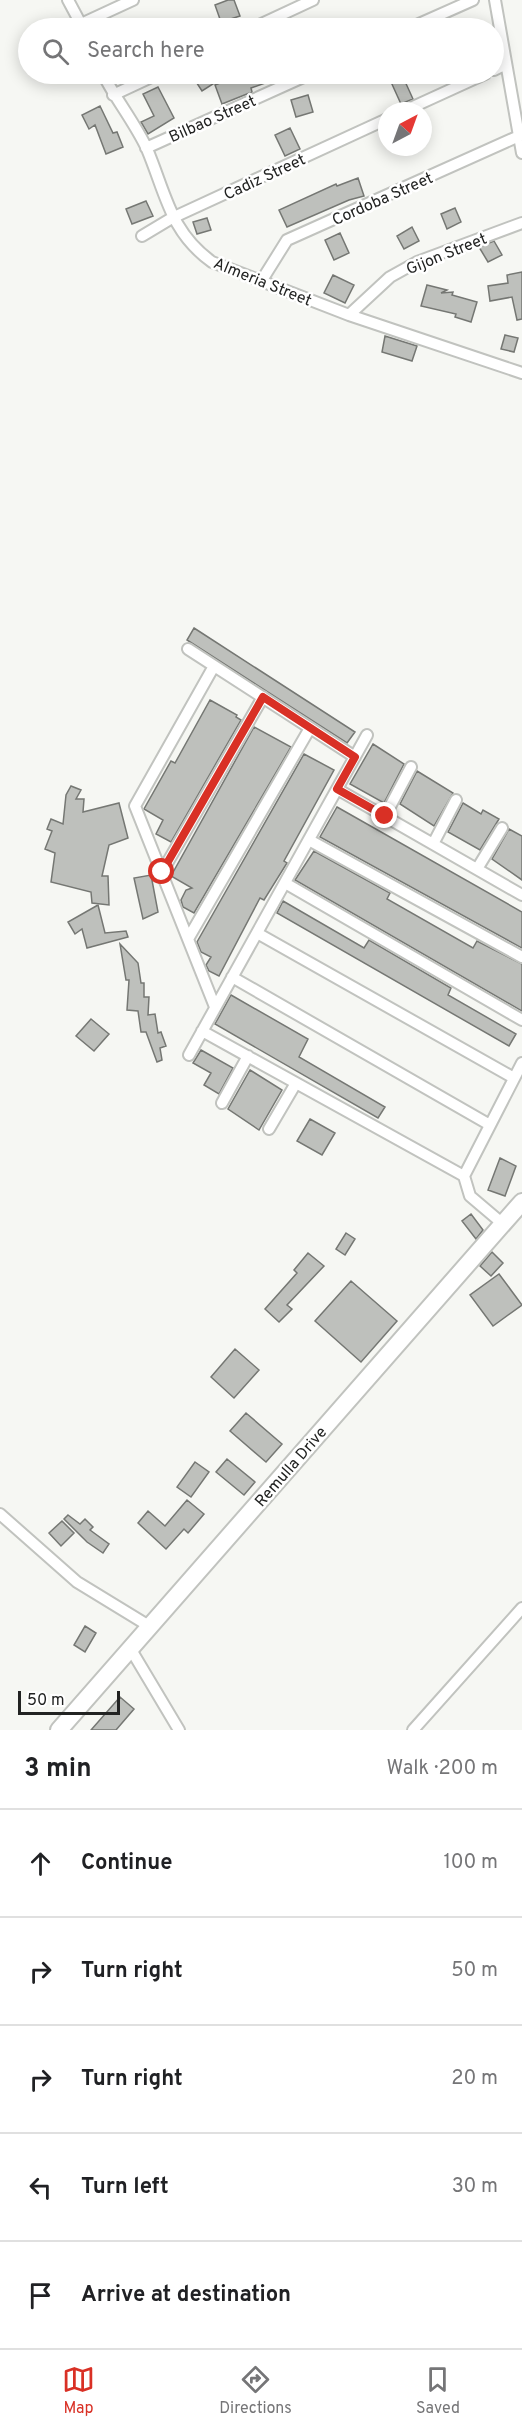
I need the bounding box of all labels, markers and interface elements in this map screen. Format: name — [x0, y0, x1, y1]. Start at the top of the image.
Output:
search box — [18, 18, 504, 84]
icon: search — [39, 35, 72, 68]
text: Search here — [87, 38, 205, 65]
street label: Bilbao Street — [166, 92, 260, 148]
north arrow — [378, 102, 432, 156]
street label: Cadiz Street — [221, 150, 309, 205]
street label: Cordoba Street — [329, 169, 436, 231]
street label: Gijon Street — [403, 230, 490, 280]
street label: Almeria Street — [210, 254, 314, 312]
route end — [371, 802, 397, 828]
route start — [148, 858, 174, 884]
street label: Remulla Drive — [251, 1423, 332, 1512]
scale bar — [18, 1688, 120, 1716]
text: 50 m — [27, 1691, 65, 1711]
text: 3 min — [24, 1753, 92, 1786]
text: Walk · 200 m — [387, 1756, 498, 1782]
icon: ahead — [24, 1847, 57, 1880]
text: Continue — [81, 1850, 172, 1877]
text: 100 m — [443, 1850, 498, 1876]
icon: right — [24, 1955, 57, 1988]
text: Turn right — [81, 1958, 183, 1985]
text: 50 m — [451, 1958, 498, 1984]
icon: right — [24, 2063, 57, 2096]
text: Turn right — [81, 2066, 183, 2093]
text: 20 m — [451, 2066, 498, 2092]
icon: left — [24, 2171, 57, 2204]
text: Turn left — [81, 2174, 169, 2201]
text: 30 m — [452, 2174, 498, 2200]
icon: arrive — [24, 2279, 57, 2312]
text: Arrive at destination — [81, 2282, 291, 2309]
tab: Map — [62, 2363, 95, 2419]
tab: Directions — [219, 2363, 292, 2419]
tab: Saved — [416, 2363, 460, 2419]

